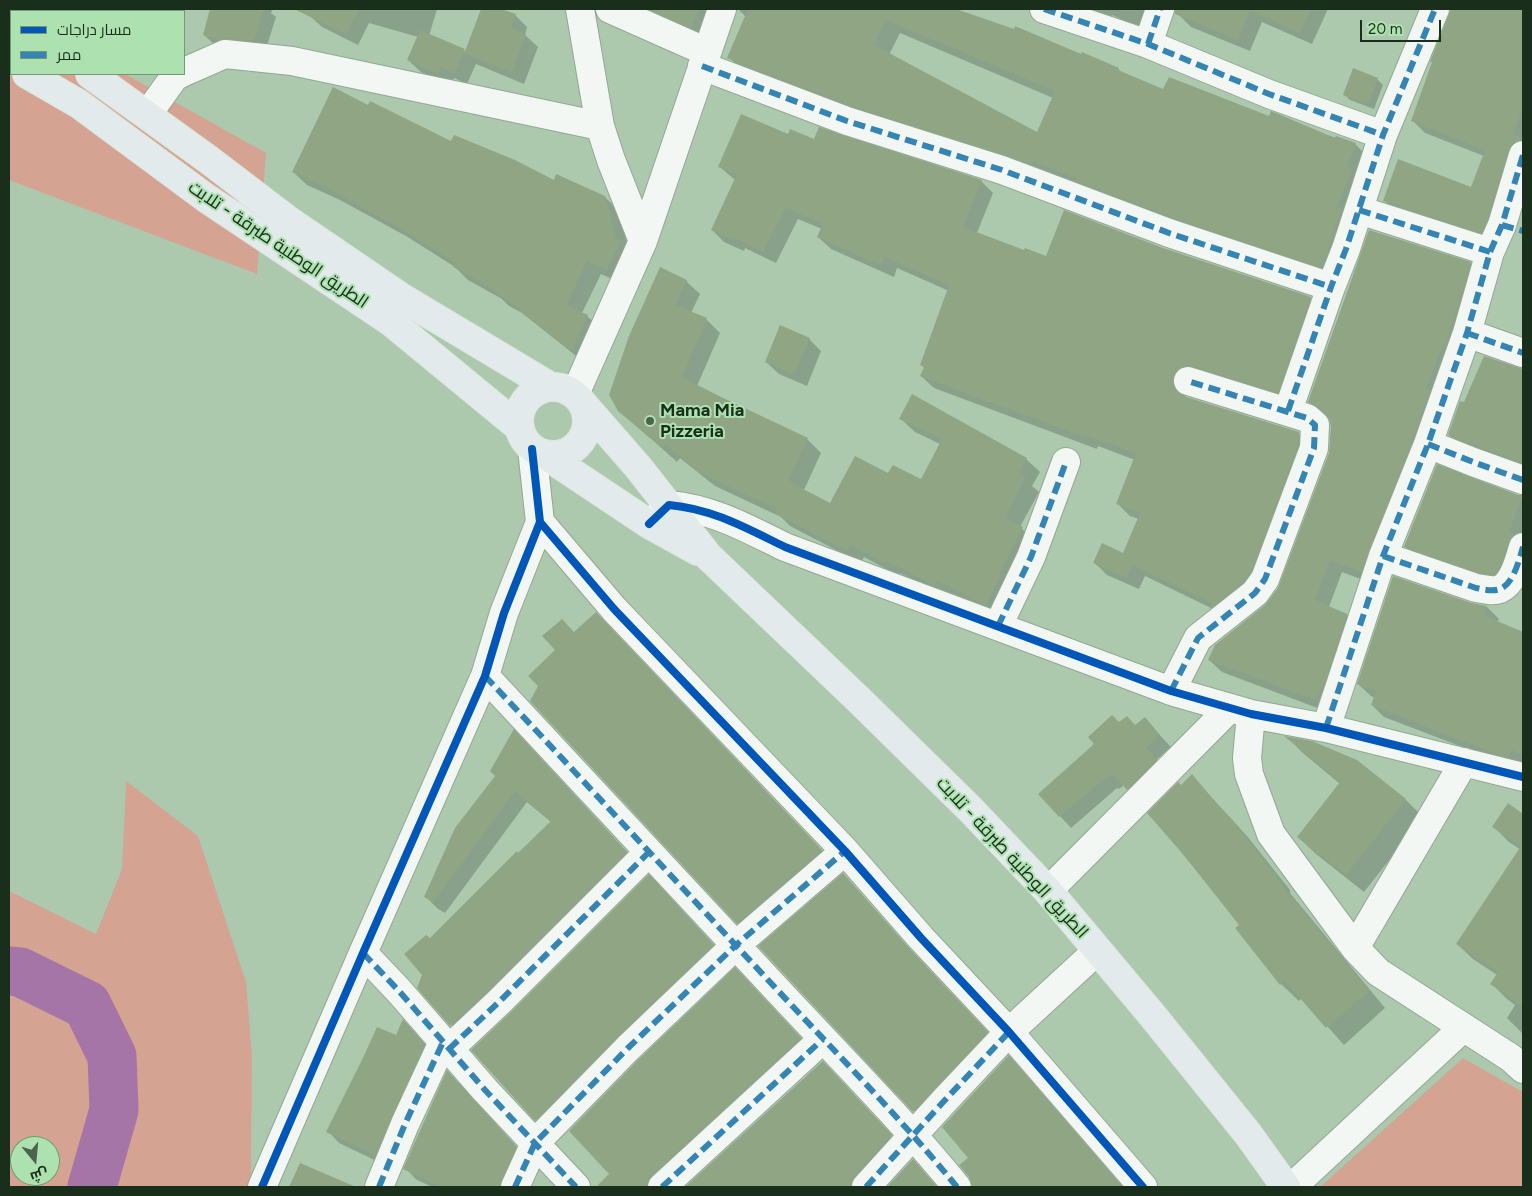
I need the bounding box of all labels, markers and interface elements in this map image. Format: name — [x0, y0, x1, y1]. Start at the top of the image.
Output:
legend — [10, 10, 185, 75]
scale bar — [1362, 10, 1443, 42]
text: 20 m — [1368, 20, 1402, 38]
text: مسار دراجات — [57, 21, 131, 39]
text: ممر — [57, 46, 81, 64]
street label: الطريق الوطنية طبرقة - تلابت — [184, 177, 372, 313]
place label: Mama Mia Pizzeria — [660, 400, 744, 442]
marker: Mama Mia Pizzeria — [644, 415, 656, 427]
street label: الطريق الوطنية طبرقة - تلابت — [932, 773, 1092, 943]
north arrow — [10, 1136, 60, 1186]
text: ش — [28, 1164, 50, 1186]

